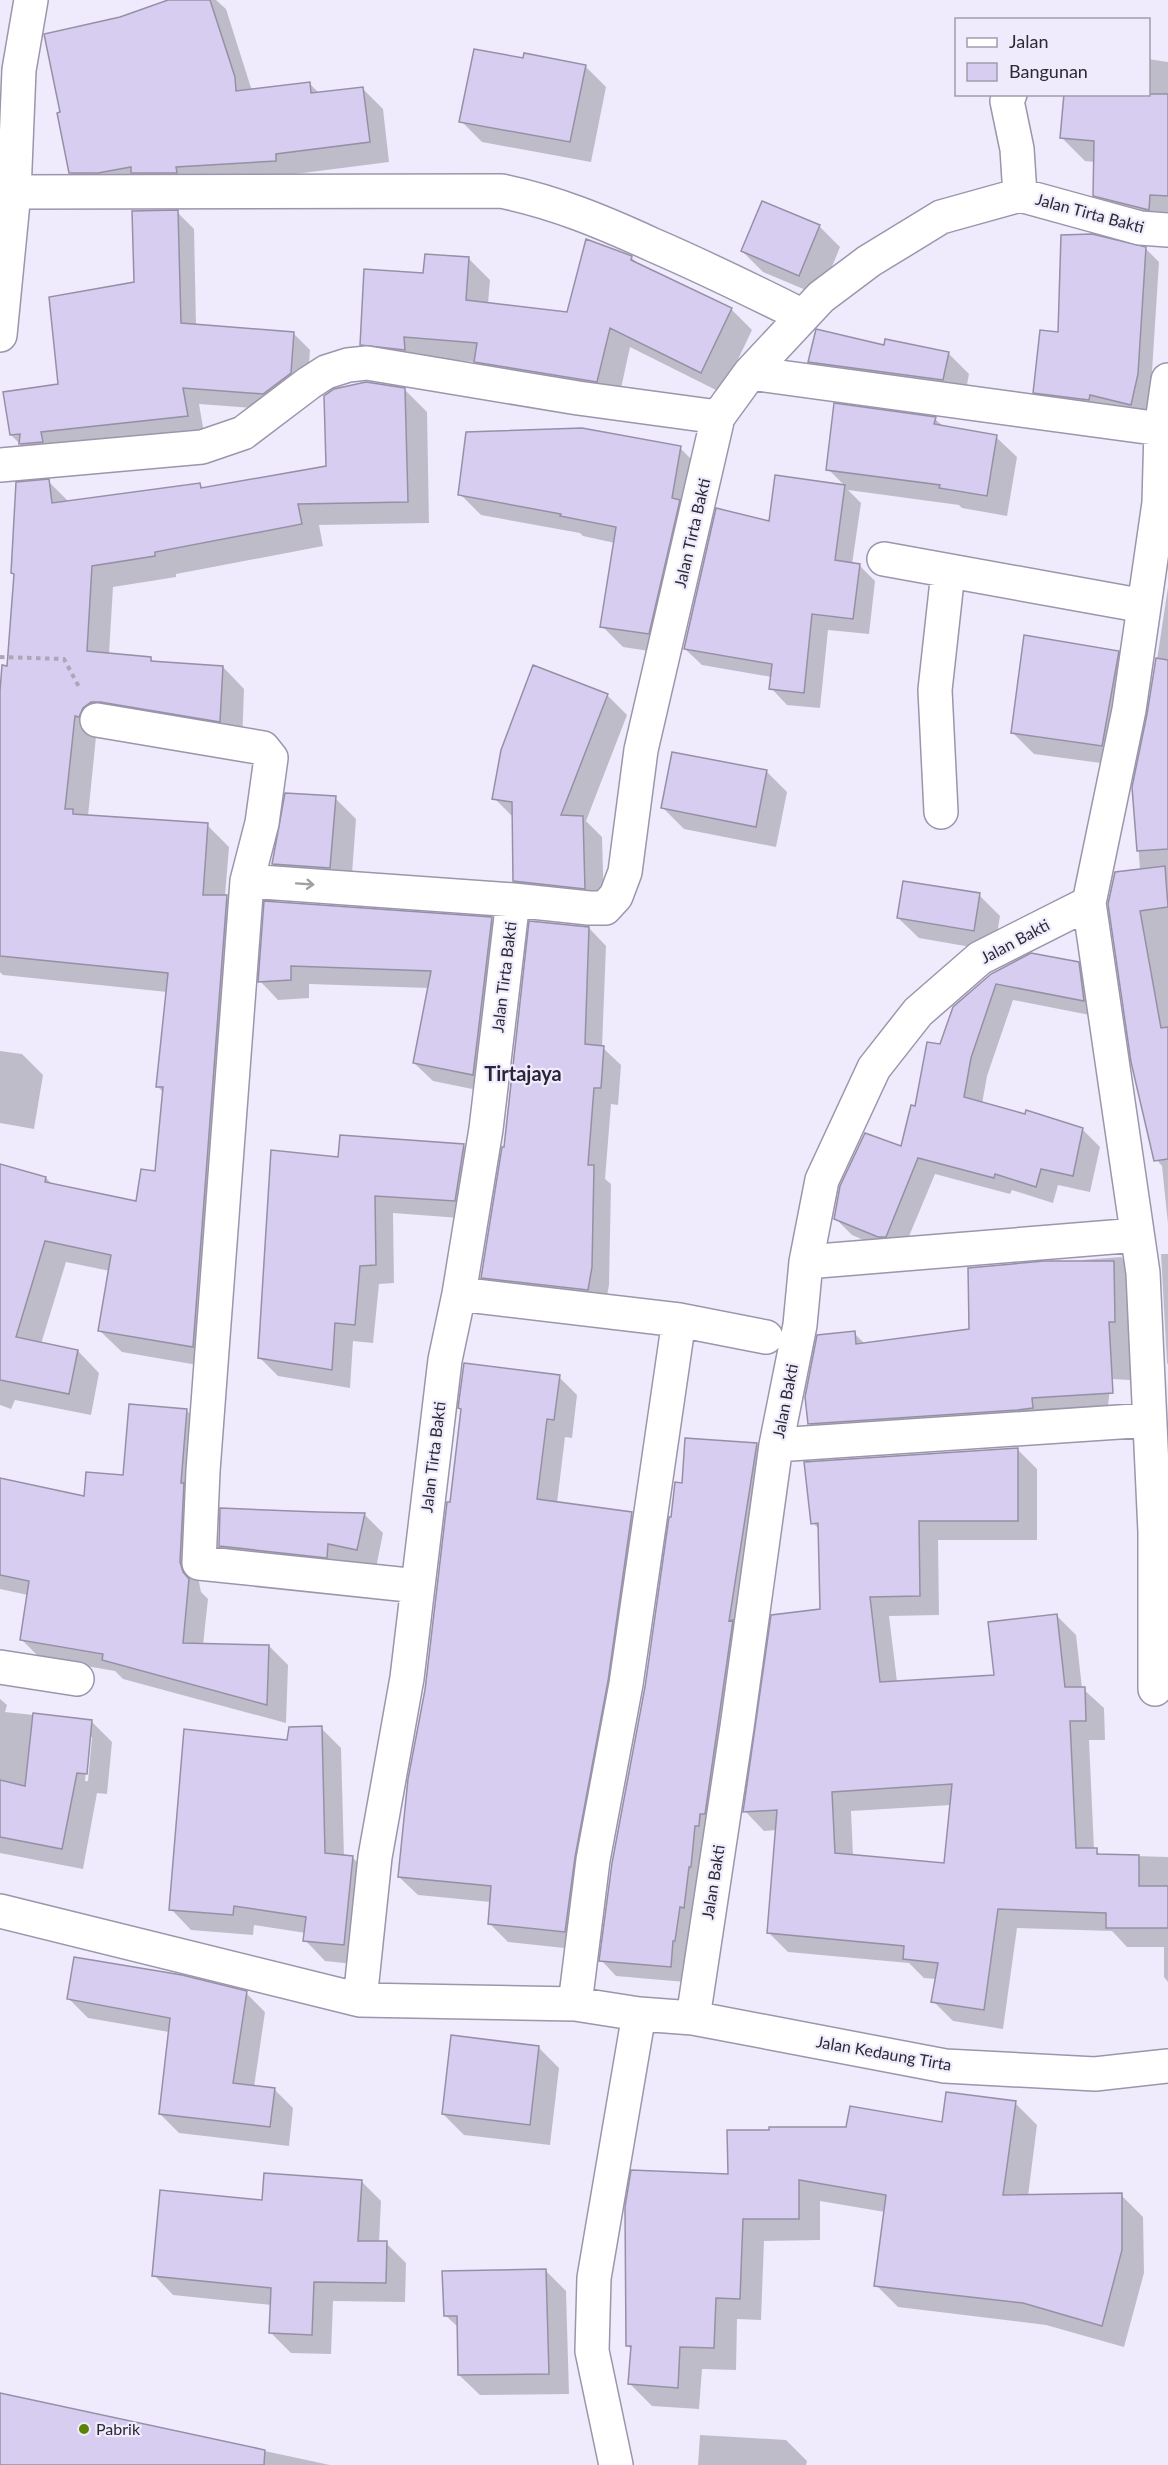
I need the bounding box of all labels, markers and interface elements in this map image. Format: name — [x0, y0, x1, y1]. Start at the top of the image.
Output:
legend — [955, 18, 1150, 96]
text: Jalan — [1009, 30, 1048, 52]
text: Bangunan — [1009, 60, 1088, 82]
street label: Jalan Tirta Bakti — [1034, 189, 1147, 236]
street label: Jalan Tirta Bakti — [670, 476, 713, 589]
one-way arrow — [295, 879, 315, 890]
street label: Jalan Bakti — [977, 914, 1052, 967]
street label: Jalan Tirta Bakti — [487, 920, 520, 1034]
district label: Tirtajaya — [484, 1061, 562, 1085]
street label: Jalan Bakti — [768, 1362, 801, 1440]
street label: Jalan Tirta Bakti — [416, 1400, 449, 1514]
street label: Jalan Bakti — [697, 1843, 728, 1921]
street label: Jalan Kedaung Tirta — [815, 2031, 953, 2074]
place label: Pabrik — [96, 2419, 141, 2438]
marker: Pabrik — [77, 2422, 91, 2436]

